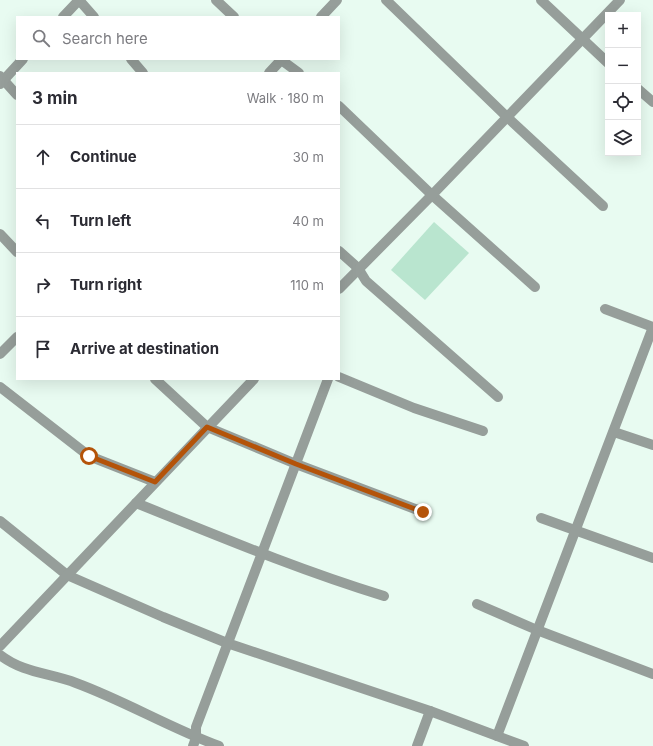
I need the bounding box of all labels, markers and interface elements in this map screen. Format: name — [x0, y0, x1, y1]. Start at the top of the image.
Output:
map controls — [605, 12, 641, 156]
button: + — [605, 12, 641, 48]
search box — [16, 16, 340, 60]
icon: search — [30, 27, 52, 49]
text: Search here — [62, 29, 148, 48]
button: − — [605, 48, 641, 84]
button: locate — [605, 84, 641, 120]
text: 3 min — [32, 88, 78, 108]
text: Walk · 180 m — [247, 90, 324, 106]
button: layers — [605, 120, 641, 156]
icon: ahead — [32, 146, 54, 168]
text: Continue — [70, 147, 137, 166]
text: 30 m — [293, 149, 324, 165]
icon: left — [32, 210, 54, 232]
text: Turn left — [70, 211, 131, 230]
text: 40 m — [292, 213, 324, 229]
icon: right — [32, 274, 54, 296]
text: Turn right — [70, 275, 142, 294]
text: 110 m — [290, 277, 324, 293]
icon: arrive — [32, 338, 54, 360]
text: Arrive at destination — [70, 339, 219, 358]
route start — [80, 447, 98, 465]
route end — [414, 503, 432, 521]

